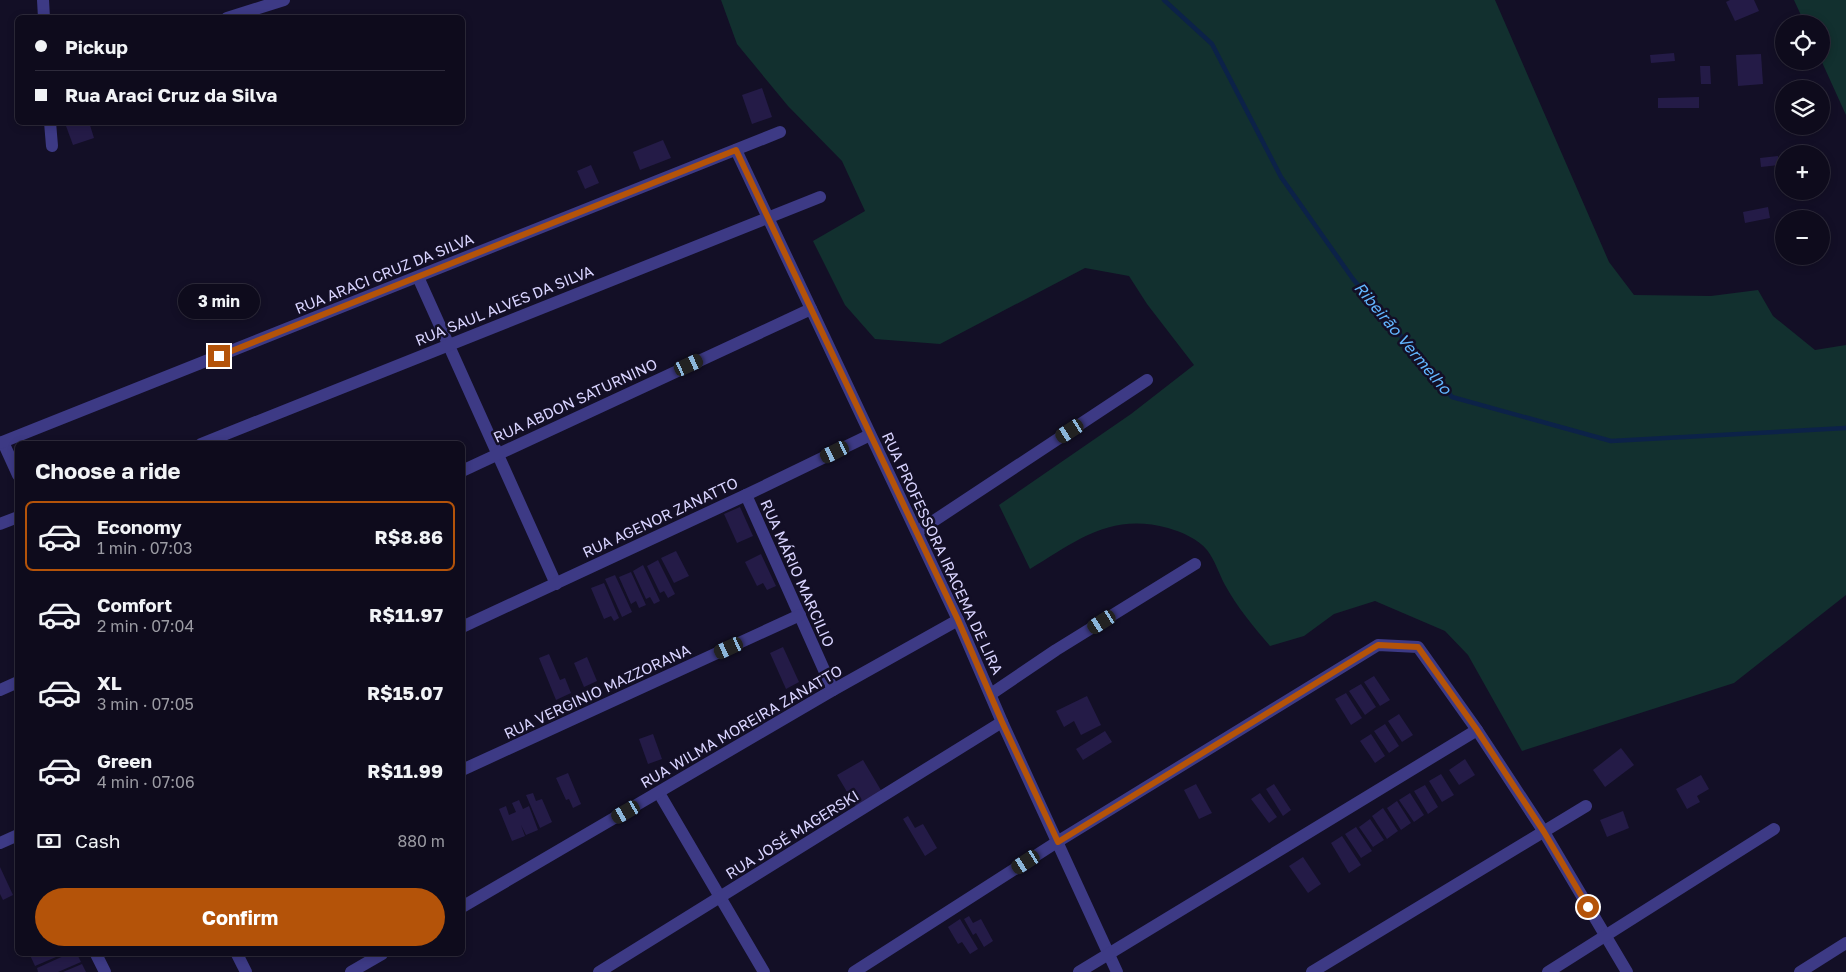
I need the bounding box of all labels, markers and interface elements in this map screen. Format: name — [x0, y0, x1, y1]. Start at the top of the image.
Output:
map controls — [1775, 15, 1830, 265]
button: locate — [1775, 15, 1830, 70]
text: Pickup — [65, 35, 128, 58]
button: layers — [1775, 80, 1830, 135]
text: Rua Araci Cruz da Silva — [65, 83, 277, 106]
button: + — [1775, 145, 1830, 200]
button: − — [1775, 210, 1830, 265]
street label: RUA ARACI CRUZ DA SILVA — [292, 229, 476, 317]
street label: RUA SAUL ALVES DA SILVA — [412, 261, 596, 349]
water label: Ribeirão Vermelho — [1350, 278, 1457, 399]
callout: 3 min — [178, 284, 260, 318]
text: 3 min — [198, 291, 240, 311]
route end — [208, 345, 230, 367]
car — [672, 352, 705, 378]
street label: RUA ABDON SATURNINO — [490, 354, 660, 446]
car — [1053, 417, 1086, 445]
street label: RUA PROFESSORA IRACEMA DE LIRA — [879, 429, 1007, 677]
car — [818, 439, 851, 465]
text: Choose a ride — [35, 457, 181, 484]
street label: RUA AGENOR ZANATTO — [579, 473, 741, 561]
street label: RUA MÁRIO MARCILIO — [757, 496, 839, 650]
icon: car — [37, 514, 82, 559]
text: Economy — [97, 515, 182, 538]
text: R$8.86 — [375, 525, 443, 548]
text: 1 min · 07:03 — [97, 538, 192, 558]
icon: car — [37, 592, 82, 637]
text: Comfort — [97, 593, 172, 616]
text: R$11.97 — [369, 603, 443, 626]
car — [1085, 608, 1118, 636]
text: 2 min · 07:04 — [97, 616, 194, 636]
car — [712, 635, 745, 661]
street label: RUA VERGINIO MAZZORANA — [501, 640, 693, 742]
street label: RUA WILMA MOREIRA ZANATTO — [637, 661, 845, 791]
icon: car — [37, 670, 82, 715]
text: XL — [97, 671, 122, 694]
text: R$15.07 — [367, 681, 443, 704]
text: 3 min · 07:05 — [97, 694, 194, 714]
icon: car — [37, 748, 82, 793]
text: Green — [97, 749, 152, 772]
text: R$11.99 — [367, 759, 443, 782]
text: 4 min · 07:06 — [97, 772, 195, 792]
street label: RUA JOSÉ MAGERSKI — [722, 786, 862, 882]
car — [609, 798, 642, 826]
icon: cash — [35, 827, 63, 855]
text: Cash — [75, 829, 120, 852]
text: 880 m — [397, 831, 445, 851]
car — [1009, 848, 1042, 876]
button: Confirm — [35, 888, 445, 946]
route start — [1577, 896, 1599, 918]

